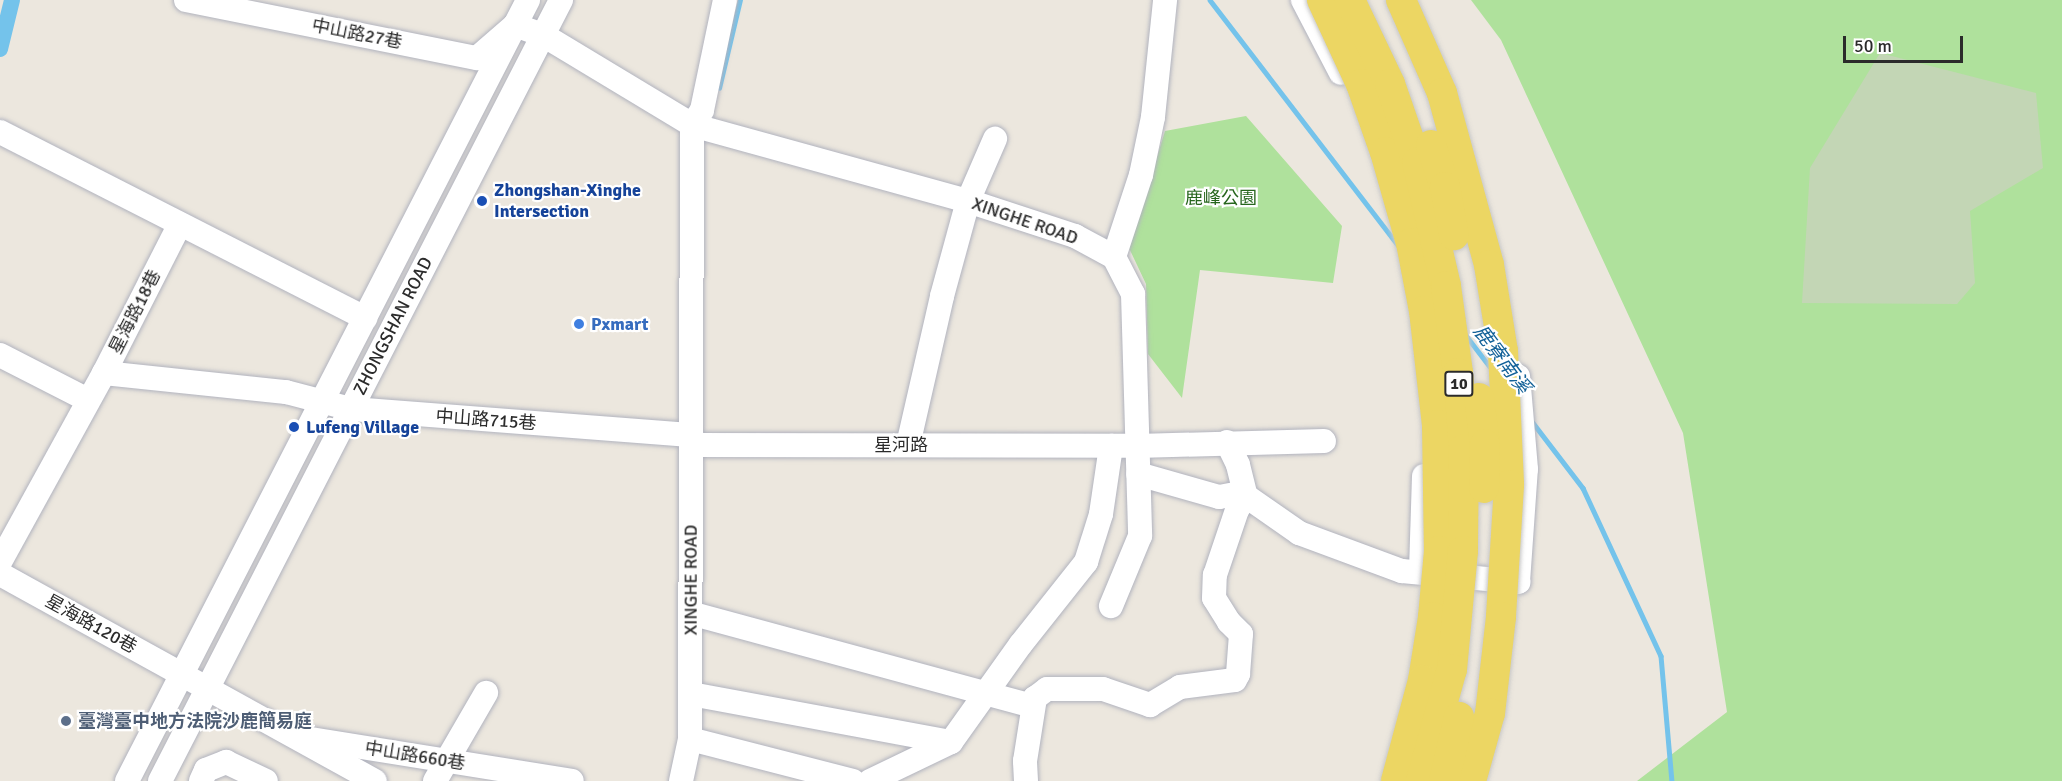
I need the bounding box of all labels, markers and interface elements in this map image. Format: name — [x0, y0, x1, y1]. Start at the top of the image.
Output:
street label: 中山路27巷 — [310, 15, 404, 53]
scale bar — [1846, 24, 1966, 62]
text: 50 m — [1854, 35, 1892, 57]
place label: Zhongshan-Xinghe Intersection — [494, 180, 641, 222]
park label: 鹿峰公園 — [1185, 187, 1257, 209]
street label: XINGHE ROAD — [969, 193, 1081, 249]
marker: Zhongshan-Xinghe Intersection — [475, 194, 489, 208]
street label: ZHONGSHAN ROAD — [349, 253, 437, 399]
street label: 星海路18巷 — [105, 266, 165, 358]
place label: Pxmart — [591, 313, 649, 335]
marker: Pxmart — [572, 317, 586, 331]
water label: 鹿寮南溪 — [1468, 320, 1536, 398]
road number: 10 — [1444, 371, 1474, 397]
street label: 中山路715巷 — [435, 406, 537, 434]
place label: Lufeng Village — [306, 416, 419, 438]
marker: Lufeng Village — [287, 420, 301, 434]
street label: 星河路 — [874, 434, 928, 456]
street label: XINGHE ROAD — [680, 525, 702, 635]
street label: 星海路120巷 — [42, 590, 140, 658]
place label: 臺灣臺中地方法院沙鹿簡易庭 — [78, 710, 312, 732]
marker: 臺灣臺中地方法院沙鹿簡易庭 — [59, 714, 73, 728]
street label: 中山路660巷 — [363, 737, 467, 775]

